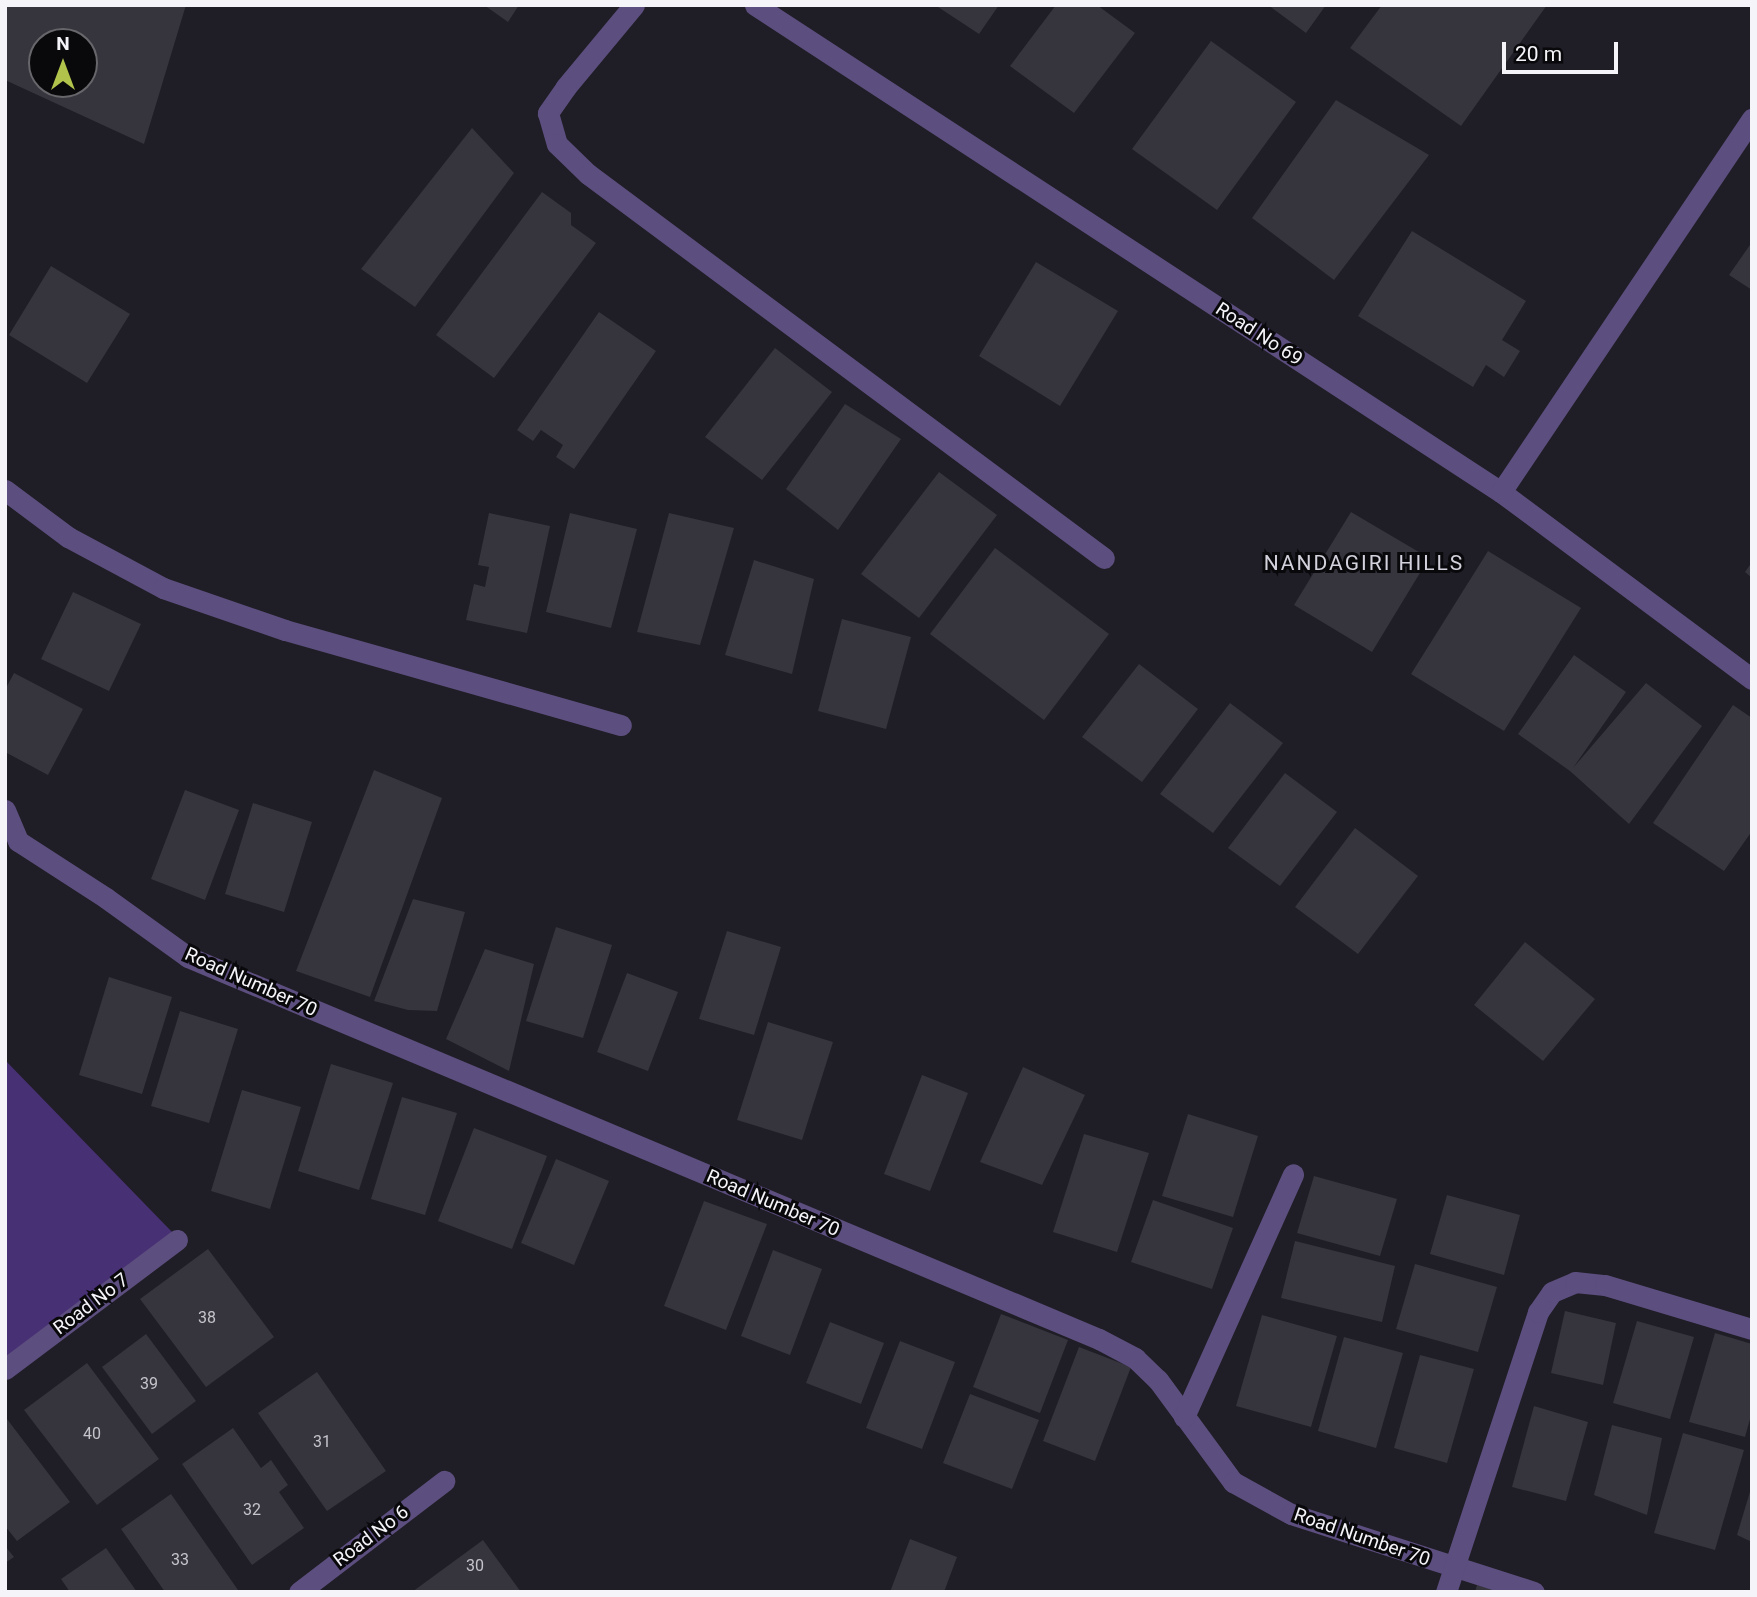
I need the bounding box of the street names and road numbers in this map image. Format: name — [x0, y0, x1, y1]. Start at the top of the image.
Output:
street label: Road No 69 — [1211, 298, 1307, 370]
street label: Road Number 70 — [181, 943, 321, 1021]
street label: Road Number 70 — [703, 1165, 843, 1241]
street label: Road No 7 — [49, 1268, 133, 1340]
street label: Road No 6 — [329, 1500, 413, 1572]
street label: Road Number 70 — [1291, 1503, 1433, 1571]

